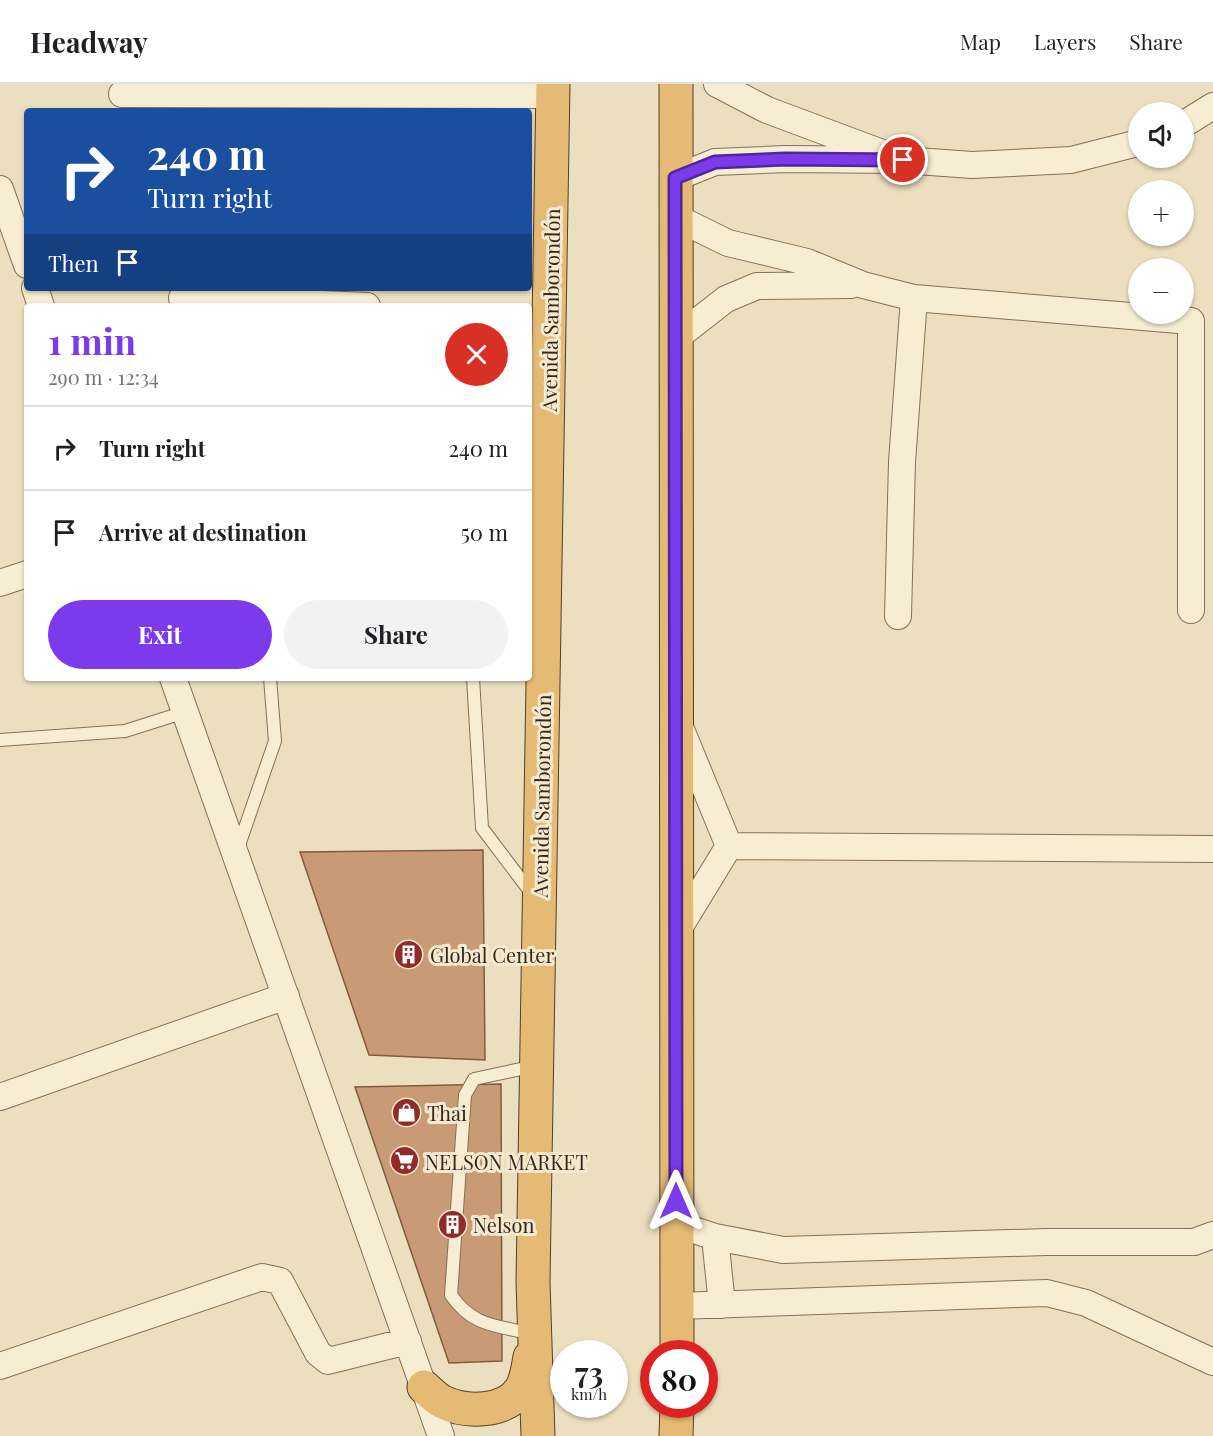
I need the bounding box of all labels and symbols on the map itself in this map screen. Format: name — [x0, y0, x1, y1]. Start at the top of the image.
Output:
pin — [877, 134, 928, 185]
street label: Avenida Samborondón — [535, 208, 565, 413]
street label: Avenida Samborondón — [526, 694, 556, 899]
building icon: Global Center — [393, 938, 425, 970]
place label: Global Center — [430, 941, 554, 968]
shop icon: Thai — [390, 1096, 422, 1128]
place label: Thai — [427, 1099, 467, 1126]
supermarket icon: NELSON MARKET — [388, 1145, 420, 1177]
place label: NELSON MARKET — [425, 1148, 588, 1175]
position arrow — [644, 1169, 708, 1233]
building icon: Nelson — [436, 1208, 468, 1240]
place label: Nelson — [473, 1211, 534, 1238]
speed limit sign: 80 — [640, 1340, 718, 1418]

